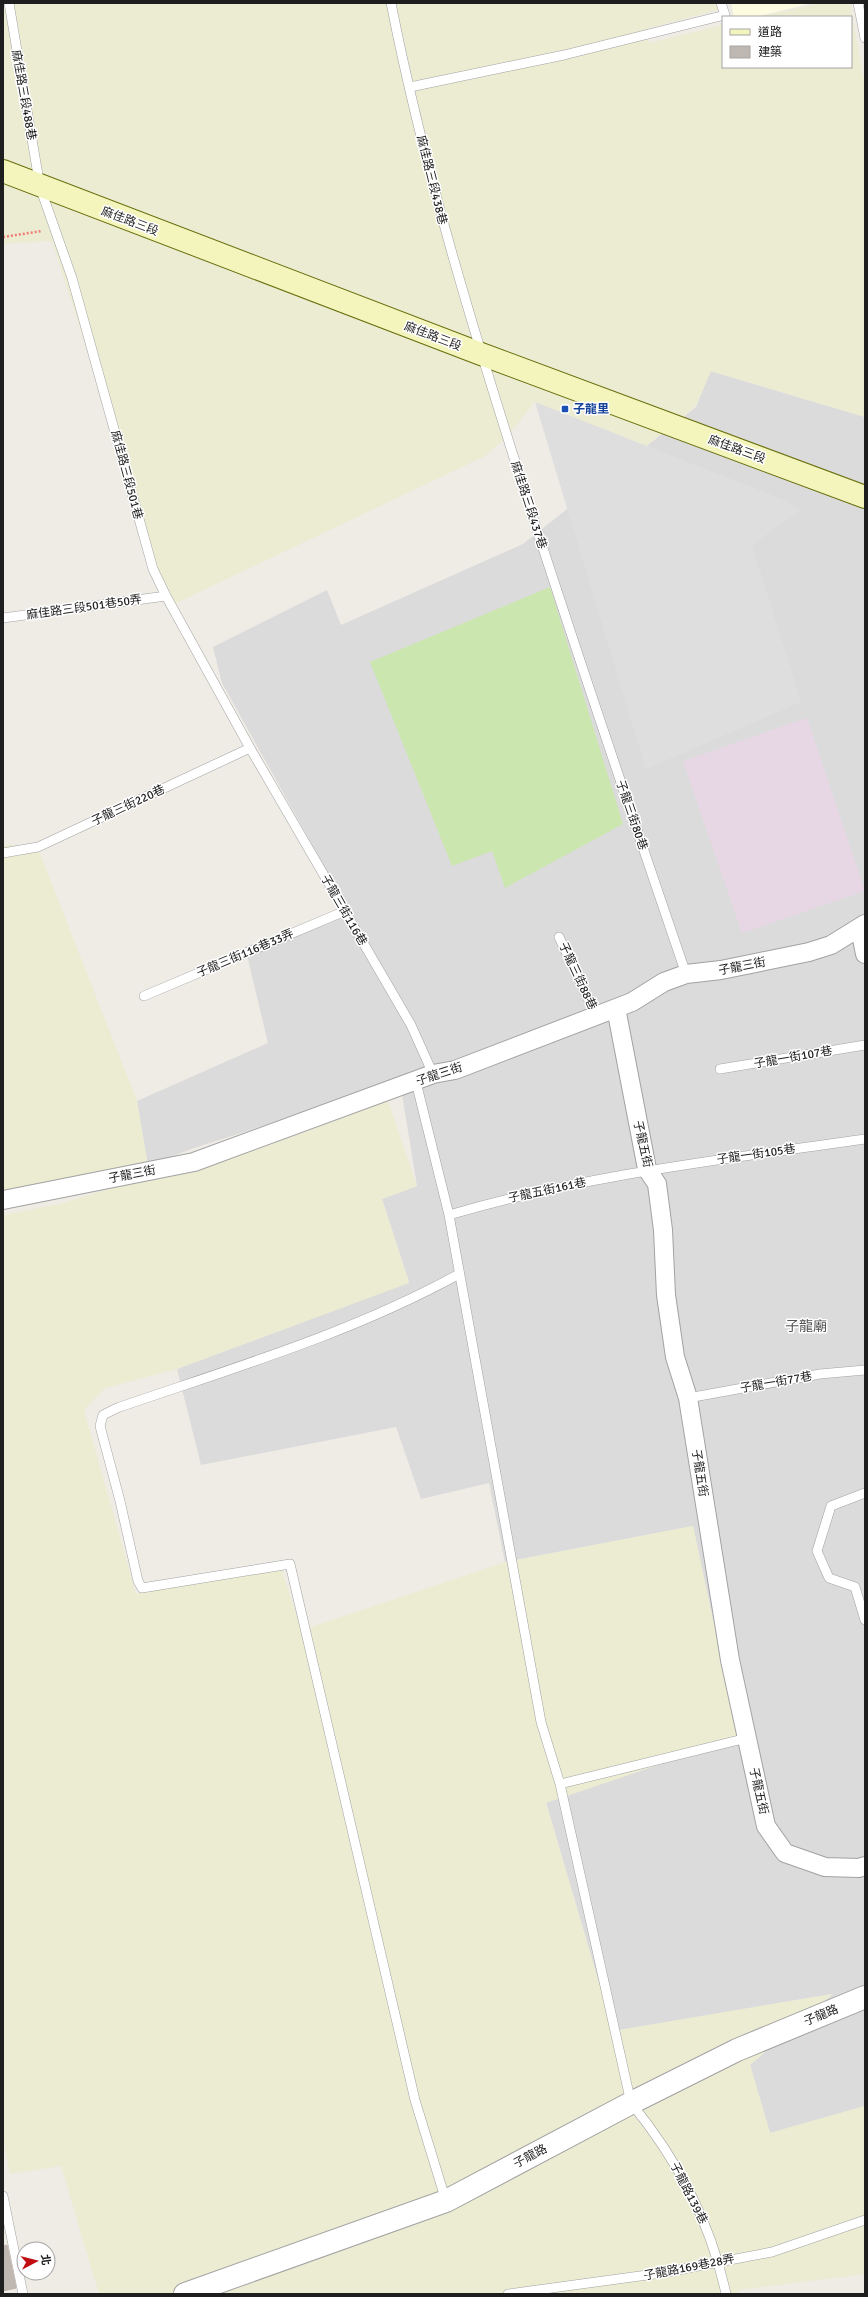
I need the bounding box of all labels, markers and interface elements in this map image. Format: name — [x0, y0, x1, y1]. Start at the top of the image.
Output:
legend — [722, 16, 852, 68]
text: 道路 — [758, 25, 782, 40]
text: 建築 — [758, 45, 782, 60]
street label: 麻佳路三段488巷 — [8, 49, 39, 141]
street label: 麻佳路三段438巷 — [413, 134, 450, 226]
street label: 麻佳路三段 — [99, 204, 161, 239]
street label: 麻佳路三段 — [402, 319, 464, 354]
place label: 子龍里 — [573, 402, 609, 417]
marker: 子龍里 — [560, 404, 570, 414]
street label: 麻佳路三段501巷 — [107, 429, 146, 521]
street label: 麻佳路三段 — [706, 432, 768, 467]
street label: 麻佳路三段437巷 — [507, 459, 550, 551]
street label: 麻佳路三段501巷50弄 — [25, 592, 143, 623]
street label: 子龍三街80巷 — [613, 778, 650, 852]
street label: 子龍三街220巷 — [89, 782, 167, 829]
street label: 子龍三街116巷 — [317, 872, 370, 948]
street label: 子龍三街116巷33弄 — [194, 926, 296, 981]
street label: 子龍三街88巷 — [555, 940, 600, 1012]
street label: 子龍三街 — [717, 955, 767, 978]
street label: 子龍一街107巷 — [753, 1043, 834, 1072]
street label: 子龍三街 — [414, 1060, 464, 1089]
street label: 子龍五街 — [630, 1119, 655, 1169]
street label: 子龍一街105巷 — [716, 1142, 796, 1167]
street label: 子龍三街 — [107, 1163, 157, 1186]
street label: 子龍五街161巷 — [507, 1175, 588, 1206]
district label: 子龍廟 — [785, 1318, 827, 1335]
street label: 子龍一街77巷 — [739, 1369, 813, 1396]
street label: 子龍五街 — [688, 1448, 711, 1498]
street label: 子龍五街 — [746, 1766, 771, 1816]
street label: 子龍路 — [802, 2002, 841, 2029]
street label: 子龍路 — [511, 2141, 550, 2172]
street label: 子龍路139巷 — [667, 2160, 711, 2227]
north arrow — [16, 2241, 56, 2281]
street label: 子龍路169巷28弄 — [642, 2251, 736, 2284]
text: 北 — [38, 2254, 53, 2266]

